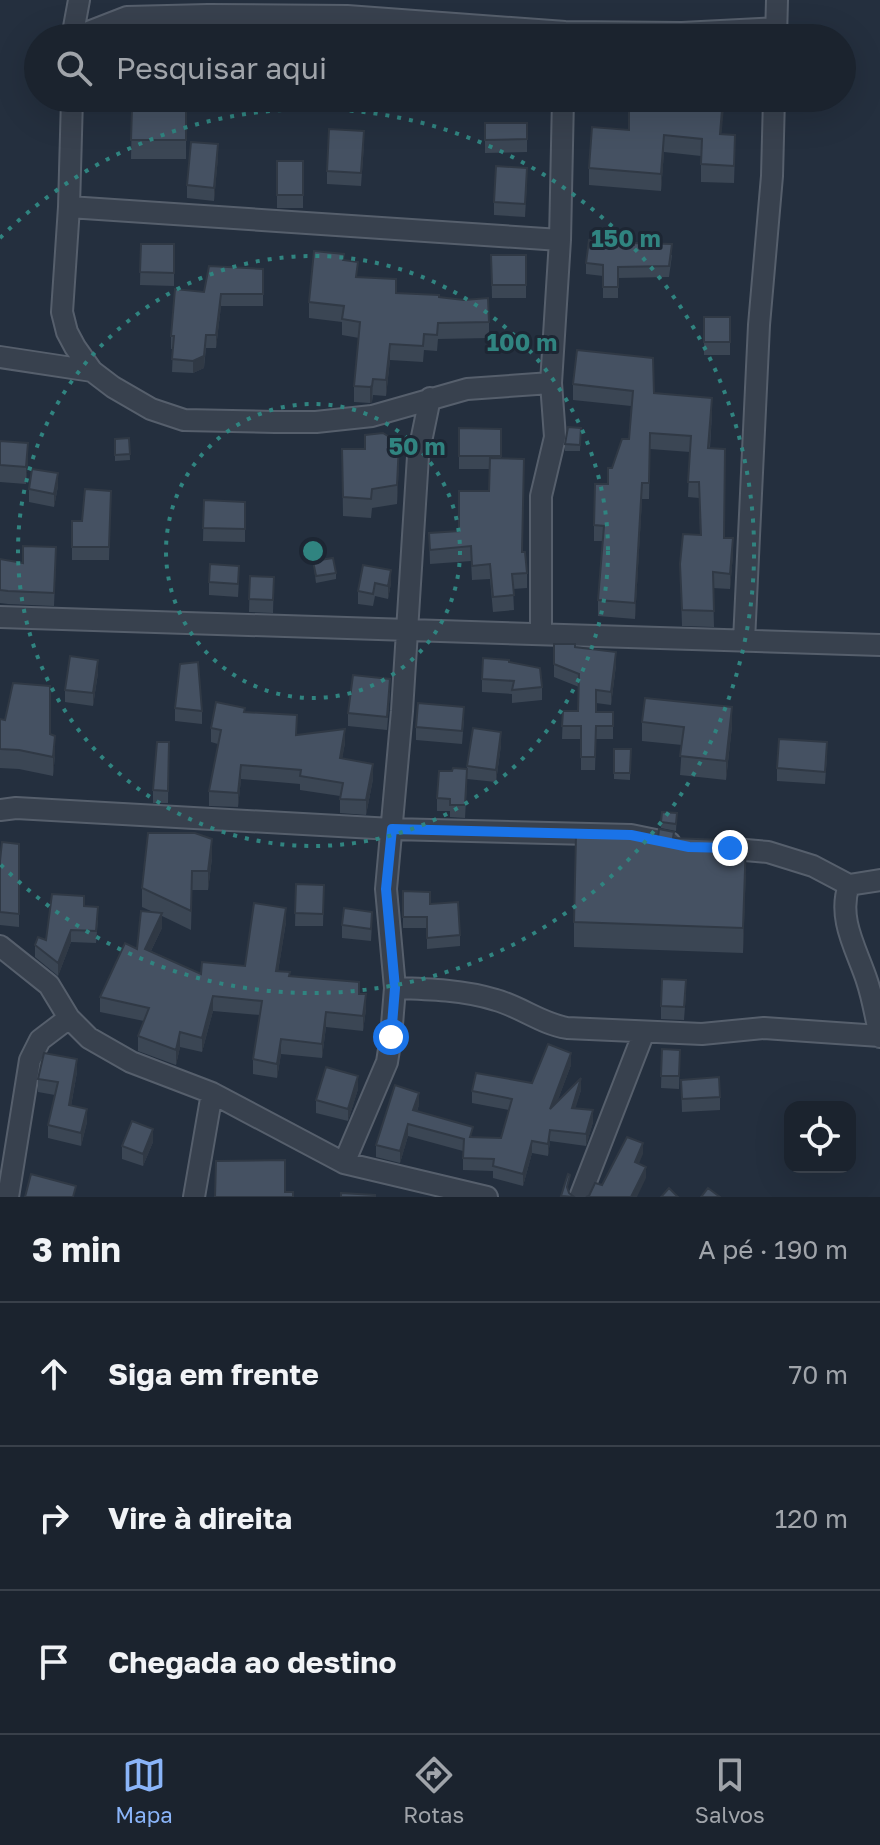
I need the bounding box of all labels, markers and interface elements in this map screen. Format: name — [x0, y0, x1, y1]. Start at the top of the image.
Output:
search box — [24, 24, 856, 112]
icon: search — [52, 46, 96, 90]
text: Pesquisar aqui — [116, 50, 327, 86]
text: 150 m — [591, 223, 661, 252]
text: 100 m — [487, 327, 557, 356]
text: 50 m — [388, 431, 446, 460]
centre of rings — [299, 537, 327, 565]
route end — [712, 830, 748, 866]
route start — [373, 1019, 409, 1055]
map controls — [784, 1101, 856, 1173]
button: locate — [784, 1101, 856, 1173]
text: 3 min — [32, 1229, 121, 1269]
text: A pé · 190 m — [698, 1234, 848, 1265]
icon: ahead — [32, 1352, 76, 1396]
text: Siga em frente — [108, 1356, 319, 1392]
text: 70 m — [789, 1359, 848, 1390]
icon: right — [32, 1496, 76, 1540]
text: Vire à direita — [108, 1500, 292, 1536]
text: 120 m — [775, 1503, 848, 1534]
icon: arrive — [32, 1640, 76, 1684]
text: Chegada ao destino — [108, 1644, 396, 1680]
tab: Mapa — [115, 1753, 173, 1828]
tab: Rotas — [403, 1753, 464, 1828]
tab: Salvos — [695, 1753, 765, 1828]

